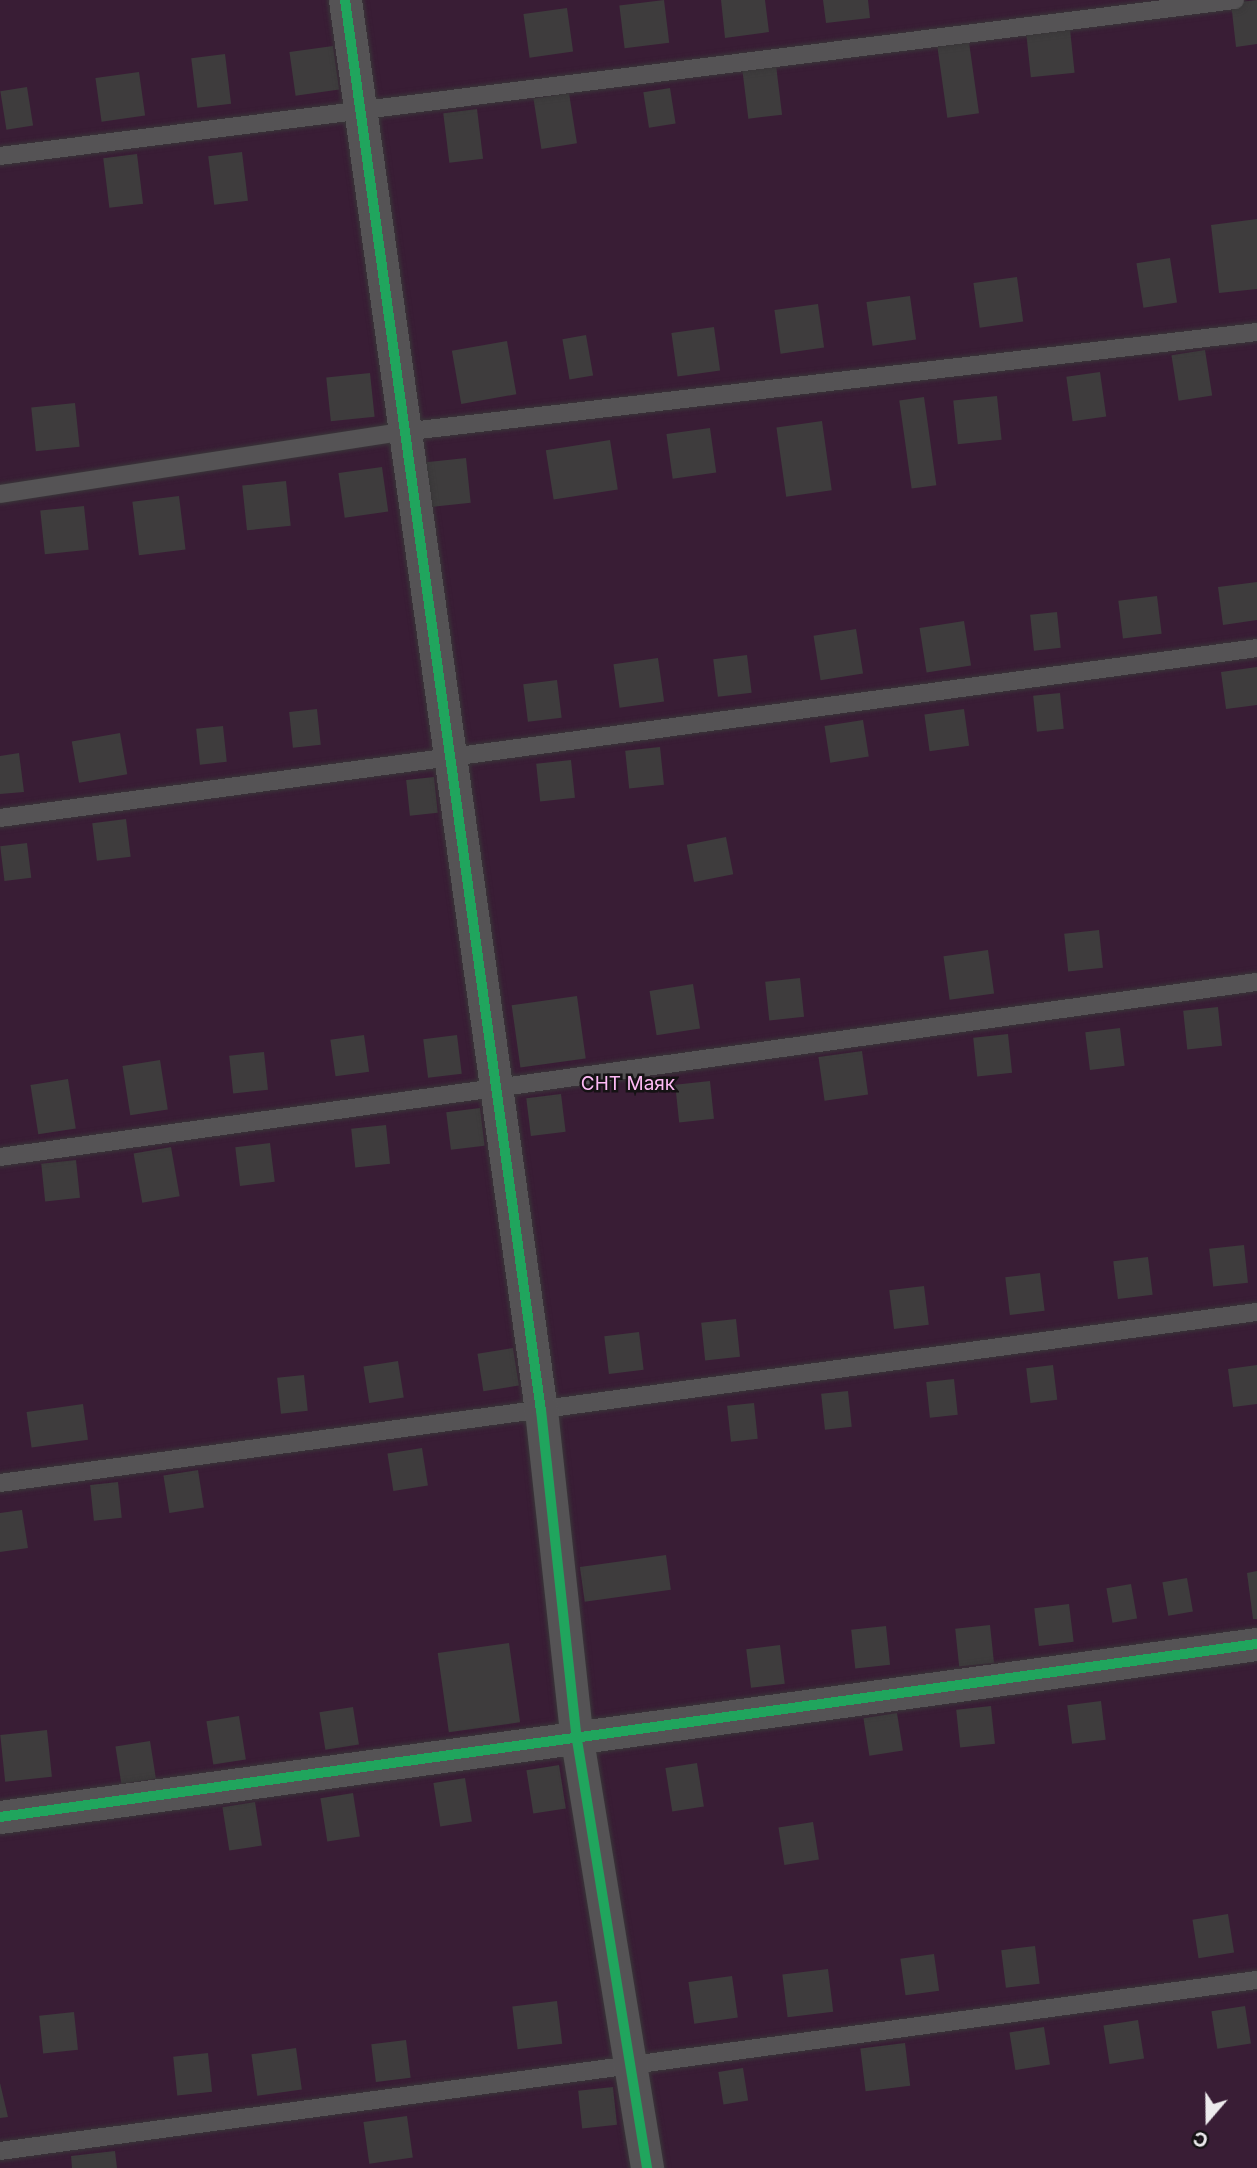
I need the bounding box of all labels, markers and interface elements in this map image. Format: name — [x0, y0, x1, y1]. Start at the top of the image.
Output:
park label: СНТ Маяк — [581, 1073, 675, 1095]
north arrow — [1173, 2084, 1243, 2154]
text: С — [1190, 2126, 1211, 2152]

